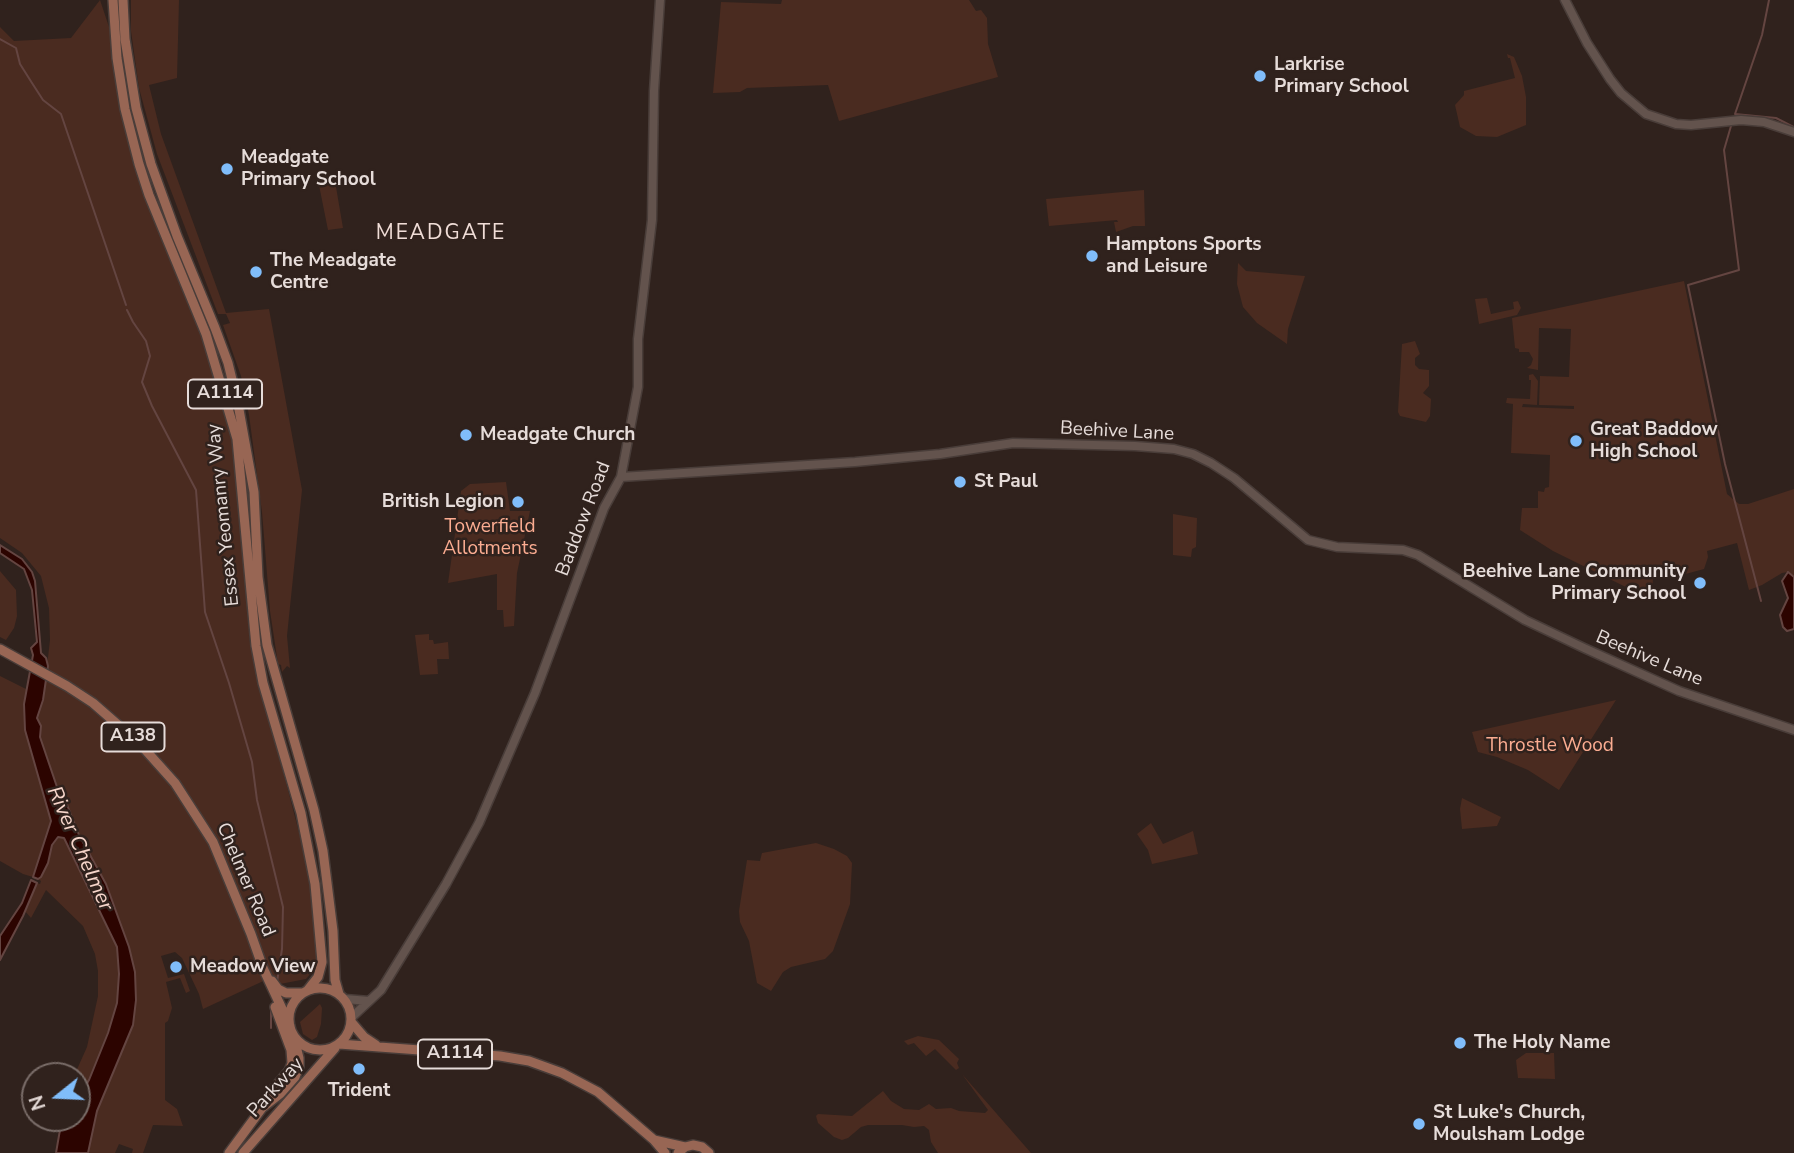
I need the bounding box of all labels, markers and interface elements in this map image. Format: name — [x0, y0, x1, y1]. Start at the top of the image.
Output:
place label: Larkrise Primary School — [1274, 54, 1409, 98]
marker: Larkrise Primary School — [1252, 68, 1268, 84]
place label: Meadgate Primary School — [241, 147, 376, 191]
marker: Meadgate Primary School — [219, 161, 235, 177]
district label: MEADGATE — [377, 221, 505, 247]
place label: Hamptons Sports and Leisure — [1106, 234, 1262, 278]
marker: Hamptons Sports and Leisure — [1084, 248, 1100, 264]
place label: The Meadgate Centre — [270, 250, 396, 294]
marker: The Meadgate Centre — [248, 264, 264, 280]
road number: A1114 — [188, 380, 262, 408]
street label: Beehive Lane — [1059, 418, 1175, 446]
place label: Great Baddow High School — [1590, 419, 1718, 463]
street label: Essex Yeomanry Way — [203, 423, 245, 607]
place label: Meadgate Church — [480, 424, 635, 446]
marker: Meadgate Church — [458, 427, 474, 443]
marker: Great Baddow High School — [1568, 433, 1584, 449]
street label: Baddow Road — [552, 459, 616, 579]
place label: St Paul — [974, 471, 1038, 493]
marker: St Paul — [952, 474, 968, 490]
place label: British Legion — [382, 491, 504, 513]
marker: British Legion — [510, 494, 526, 510]
park label: Towerfield Allotments — [442, 516, 538, 560]
place label: Beehive Lane Community Primary School — [1463, 561, 1686, 605]
marker: Beehive Lane Community Primary School — [1692, 575, 1708, 591]
street label: Beehive Lane — [1592, 626, 1706, 692]
road number: A138 — [102, 722, 164, 752]
park label: Throstle Wood — [1486, 735, 1614, 757]
water label: River Chelmer — [40, 783, 118, 915]
street label: Chelmer Road — [211, 820, 279, 940]
place label: Meadow View — [190, 956, 315, 978]
marker: Meadow View — [168, 959, 184, 975]
place label: The Holy Name — [1474, 1032, 1610, 1054]
marker: The Holy Name — [1452, 1035, 1468, 1051]
road number: A1114 — [418, 1040, 492, 1069]
street label: Parkway — [243, 1053, 309, 1123]
marker: Trident — [351, 1061, 367, 1077]
north arrow — [21, 1062, 91, 1132]
place label: Trident — [328, 1080, 390, 1102]
text: N — [23, 1092, 52, 1114]
place label: St Luke's Church, Moulsham Lodge — [1433, 1102, 1585, 1146]
marker: St Luke's Church, Moulsham Lodge — [1411, 1116, 1427, 1132]

